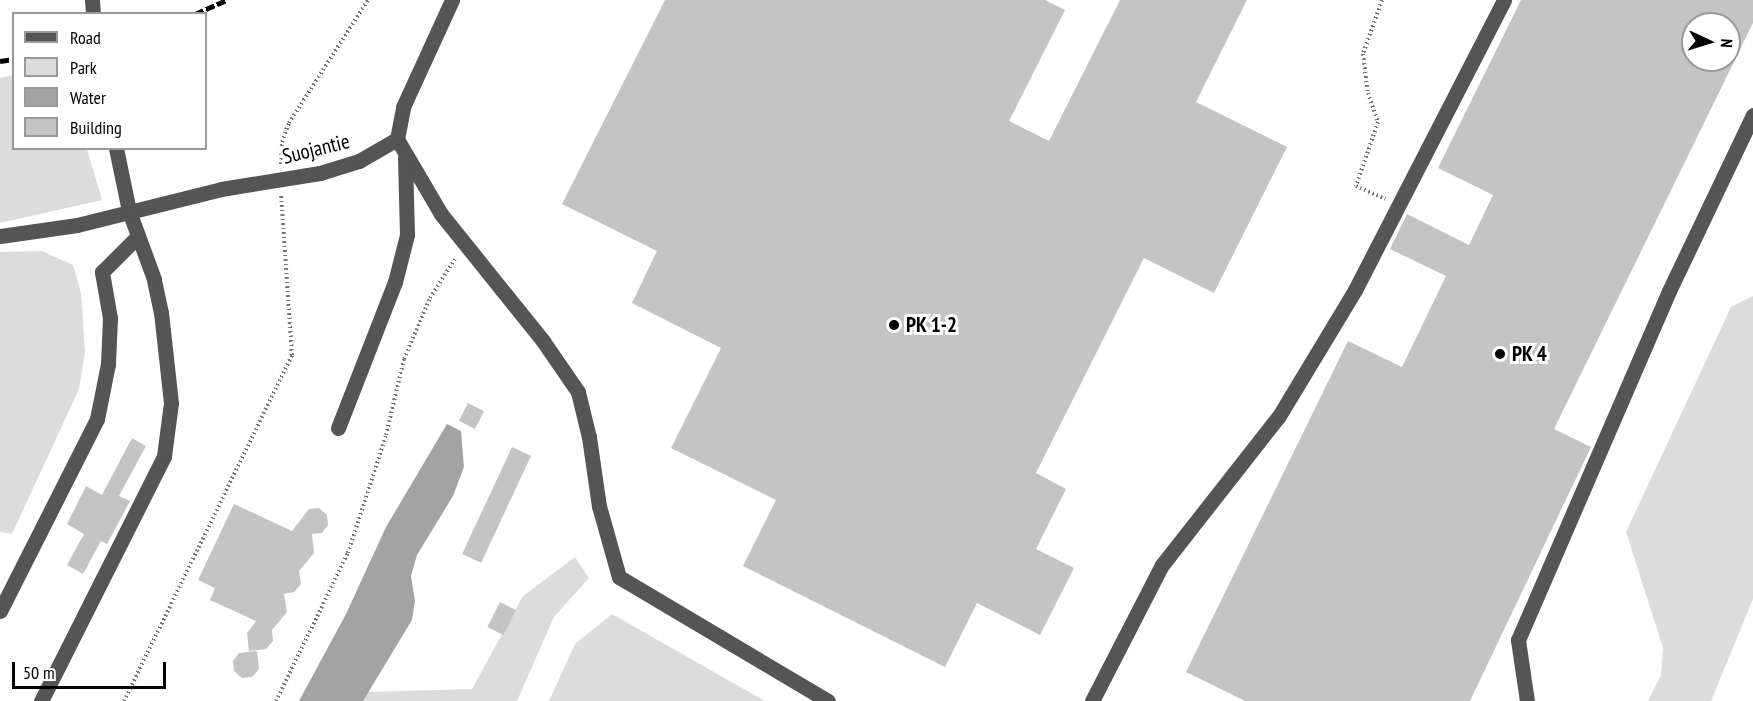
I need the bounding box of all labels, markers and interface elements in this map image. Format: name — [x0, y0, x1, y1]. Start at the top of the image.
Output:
legend — [12, 12, 207, 150]
north arrow — [1681, 12, 1741, 72]
text: Road — [70, 26, 101, 49]
text: N — [1717, 38, 1737, 48]
text: Park — [70, 56, 97, 79]
text: Water — [70, 86, 106, 109]
text: Building — [70, 116, 122, 139]
street label: Suojantie — [280, 129, 352, 169]
place label: PK 1-2 — [906, 312, 958, 338]
marker: PK 1-2 — [887, 318, 901, 332]
place label: PK 4 — [1512, 341, 1547, 367]
marker: PK 4 — [1493, 347, 1507, 361]
scale bar — [15, 650, 170, 688]
text: 50 m — [23, 661, 55, 684]

